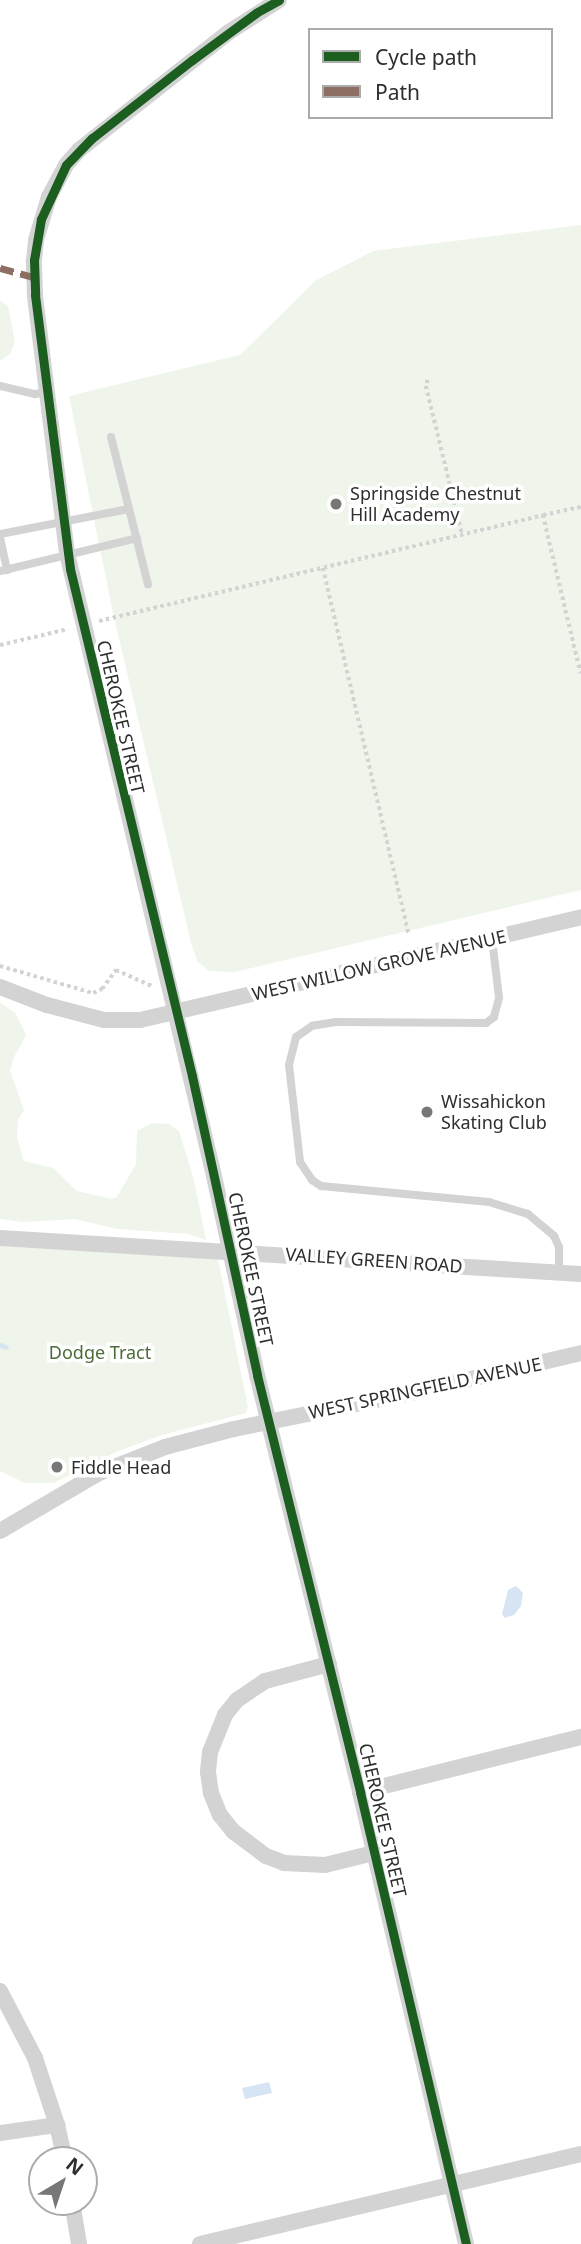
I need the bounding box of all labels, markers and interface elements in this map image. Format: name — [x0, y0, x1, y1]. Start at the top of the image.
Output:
legend — [308, 28, 553, 119]
text: Cycle path — [375, 43, 477, 71]
text: Path — [375, 78, 420, 106]
place label: Springside Chestnut Hill Academy — [350, 483, 521, 526]
marker: Springside Chestnut Hill Academy — [328, 496, 344, 512]
street label: CHEROKEE STREET — [93, 638, 149, 796]
street label: WEST WILLOW GROVE AVENUE — [250, 925, 508, 1005]
place label: Wissahickon Skating Club — [441, 1091, 547, 1134]
marker: Wissahickon Skating Club — [419, 1104, 435, 1120]
street label: CHEROKEE STREET — [224, 1190, 278, 1348]
street label: VALLEY GREEN ROAD — [285, 1243, 463, 1277]
park label: Dodge Tract — [49, 1341, 151, 1363]
street label: WEST SPRINGFIELD AVENUE — [307, 1353, 543, 1423]
place label: Fiddle Head — [71, 1456, 171, 1478]
marker: Fiddle Head — [49, 1459, 65, 1475]
street label: CHEROKEE STREET — [355, 1741, 411, 1899]
north arrow — [28, 2146, 98, 2216]
text: N — [61, 2151, 89, 2181]

